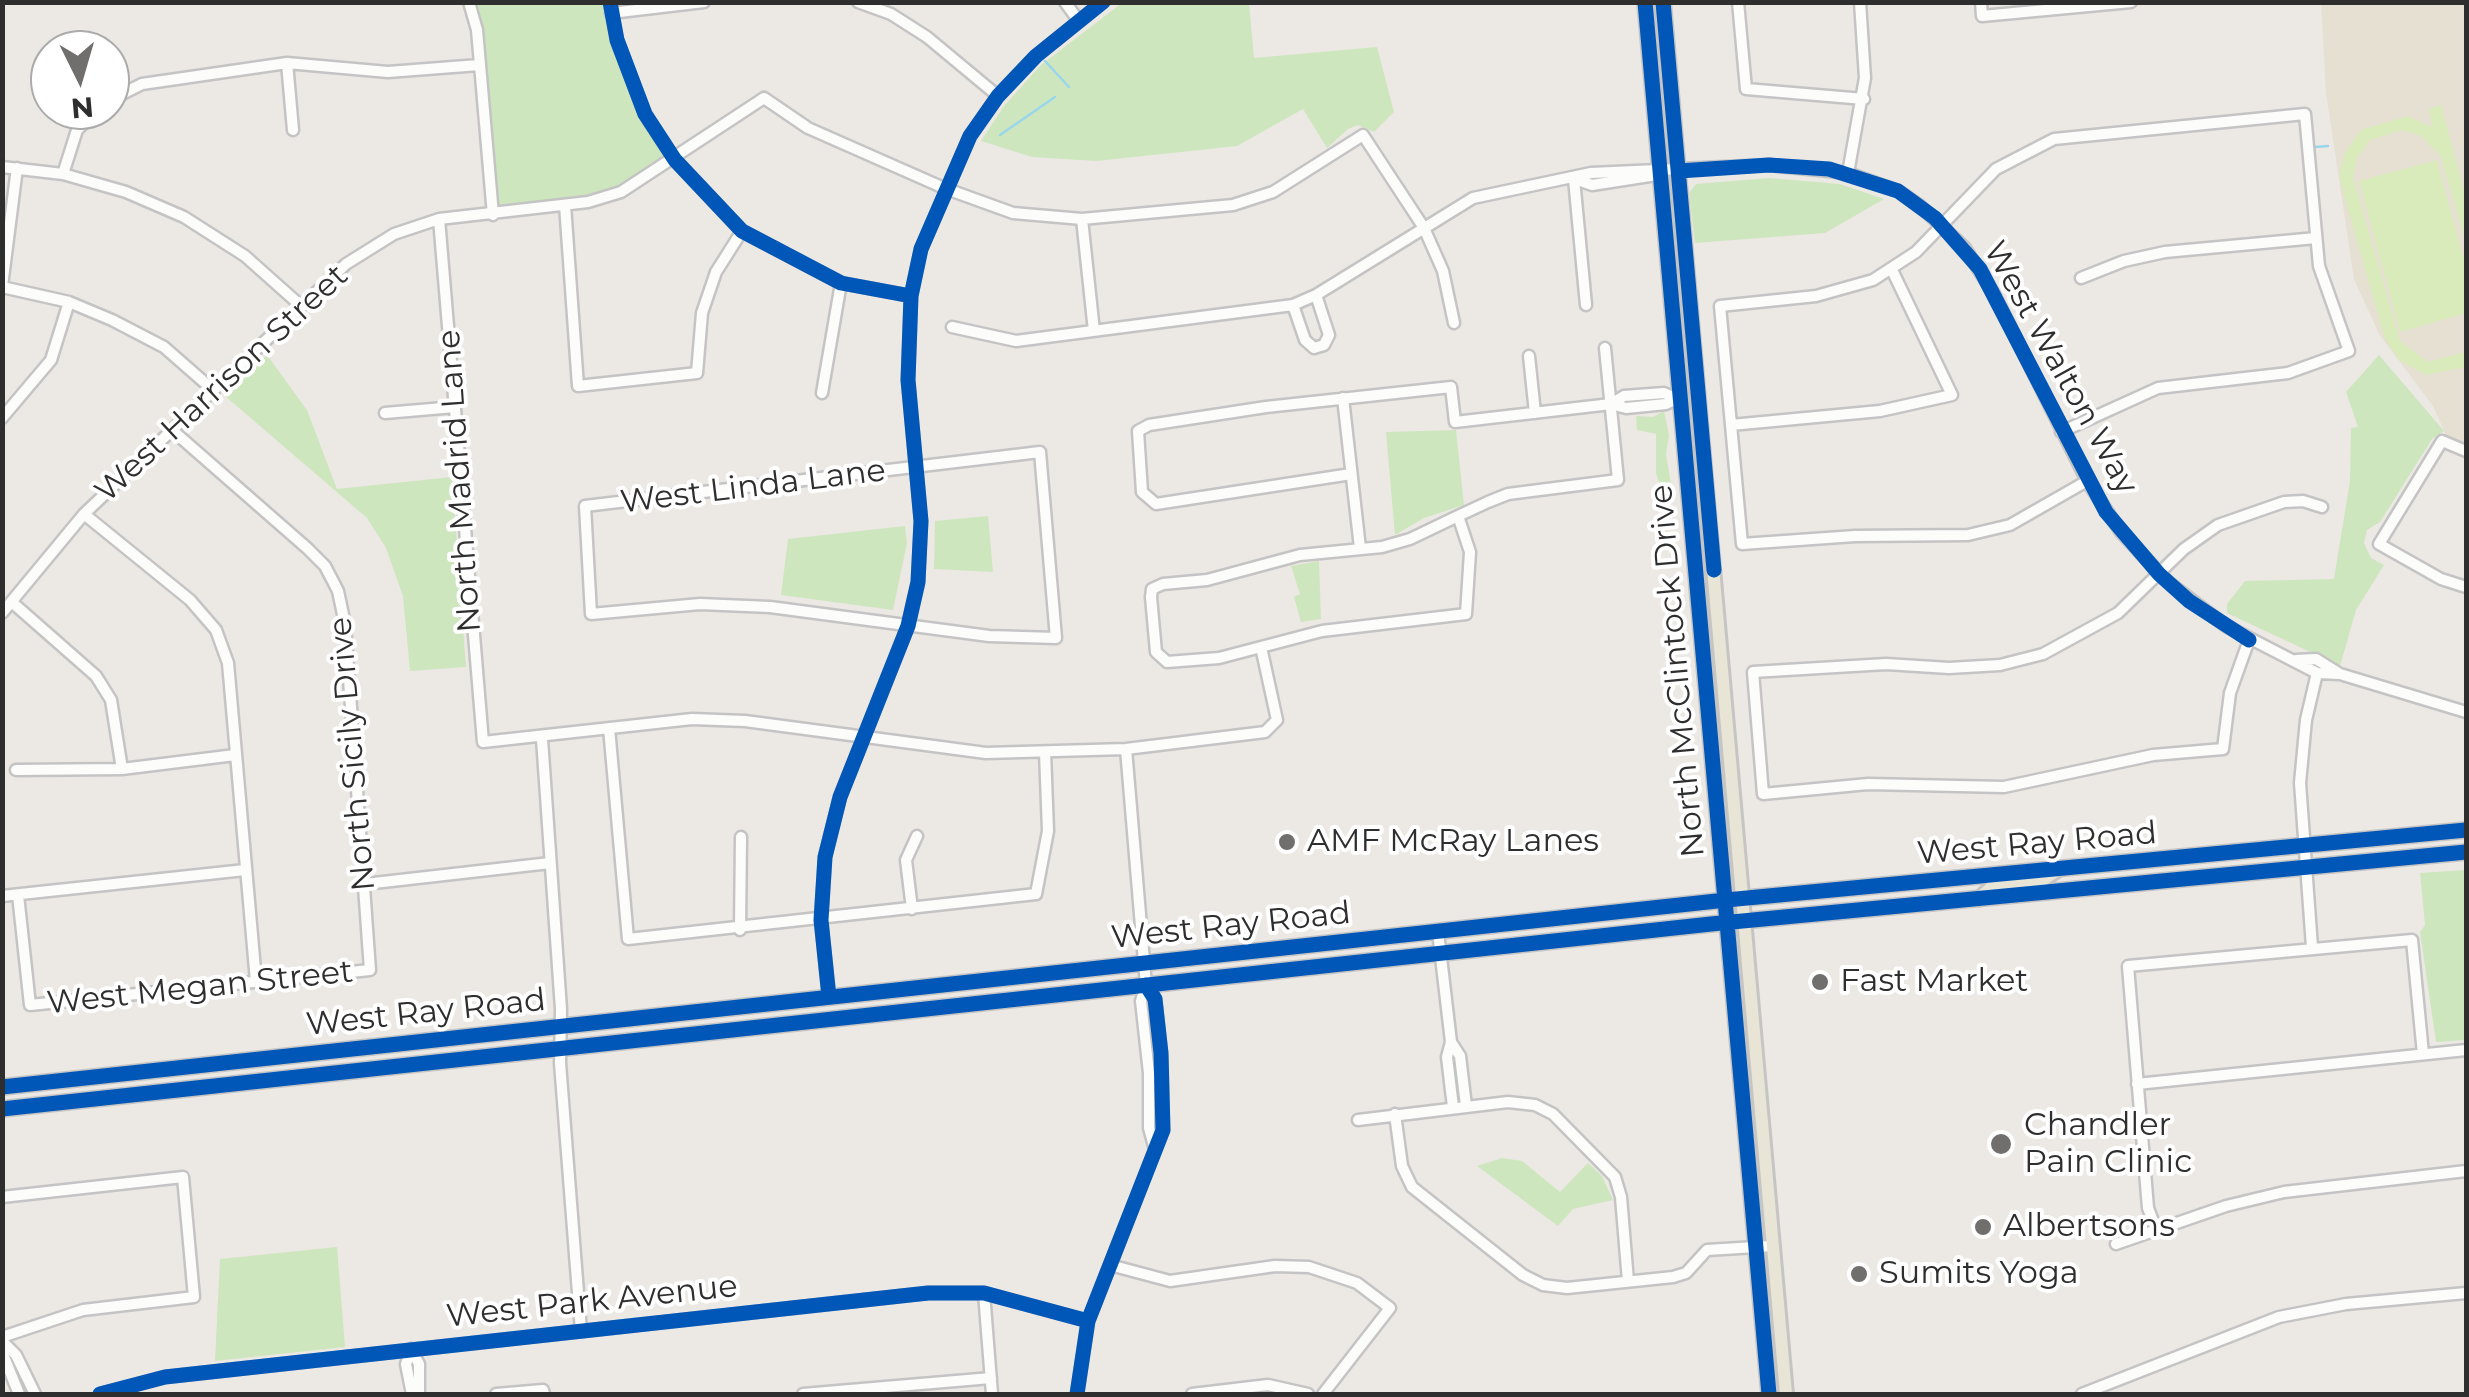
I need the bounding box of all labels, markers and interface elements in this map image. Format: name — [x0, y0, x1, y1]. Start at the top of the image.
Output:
north arrow — [30, 30, 130, 130]
text: N — [70, 90, 95, 126]
street label: West Walton Way — [1975, 235, 2145, 501]
street label: West Harrison Street — [88, 257, 356, 511]
street label: North Madrid Lane — [430, 328, 490, 634]
street label: West Linda Lane — [618, 452, 888, 522]
street label: North McClintock Drive — [1643, 483, 1713, 859]
street label: North Sicily Drive — [322, 615, 384, 893]
street label: West Ray Road — [1915, 814, 2159, 874]
place label: AMF McRay Lanes — [1307, 823, 1599, 861]
marker: AMF McRay Lanes — [1276, 831, 1298, 853]
street label: West Ray Road — [1109, 894, 1353, 958]
street label: West Megan Street — [45, 953, 355, 1023]
place label: Fast Market — [1840, 963, 2028, 1001]
marker: Fast Market — [1809, 971, 1831, 993]
street label: West Ray Road — [304, 981, 548, 1045]
place label: Chandler Pain Clinic — [2024, 1107, 2192, 1182]
marker: Chandler Pain Clinic — [1988, 1131, 2014, 1157]
place label: Albertsons — [2003, 1208, 2175, 1246]
marker: Albertsons — [1972, 1216, 1994, 1238]
place label: Sumits Yoga — [1879, 1255, 2079, 1293]
marker: Sumits Yoga — [1848, 1263, 1870, 1285]
street label: West Park Avenue — [445, 1268, 739, 1336]

